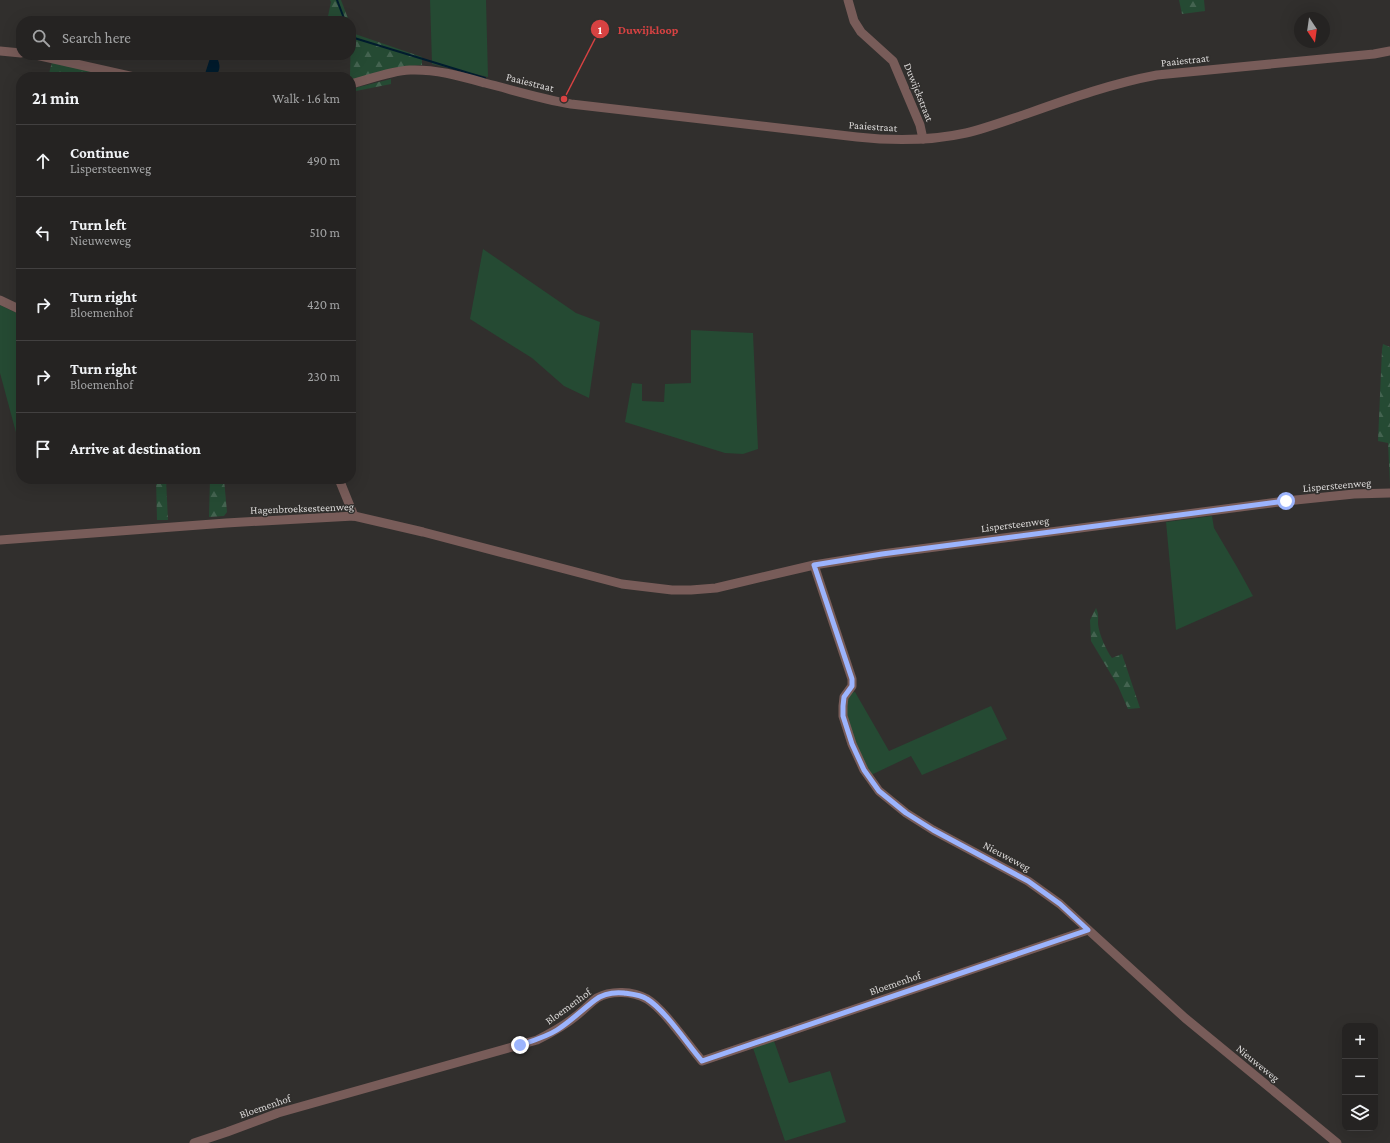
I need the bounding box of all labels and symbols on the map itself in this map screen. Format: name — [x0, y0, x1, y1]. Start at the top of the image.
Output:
north arrow — [1294, 12, 1330, 48]
callout: Duwijkloop — [590, 17, 687, 41]
text: 1 — [598, 23, 603, 37]
text: Duwijkloop — [618, 23, 679, 37]
street label: Paaiestraat — [1160, 51, 1210, 69]
street label: Duwijckstraat — [901, 61, 936, 124]
street label: Paaiestraat — [505, 70, 555, 94]
street label: Paaiestraat — [848, 118, 898, 134]
street label: Lispersteenweg — [1302, 476, 1373, 495]
route start — [1277, 492, 1295, 510]
street label: Hagenbroeksesteenweg — [250, 500, 355, 517]
street label: Lispersteenweg — [980, 514, 1051, 535]
street label: Nieuweweg — [981, 839, 1033, 875]
street label: Bloemenhof — [868, 968, 923, 997]
street label: Bloemenhof — [543, 985, 594, 1027]
route end — [511, 1036, 529, 1054]
street label: Nieuweweg — [1233, 1042, 1282, 1085]
street label: Bloemenhof — [238, 1091, 293, 1120]

